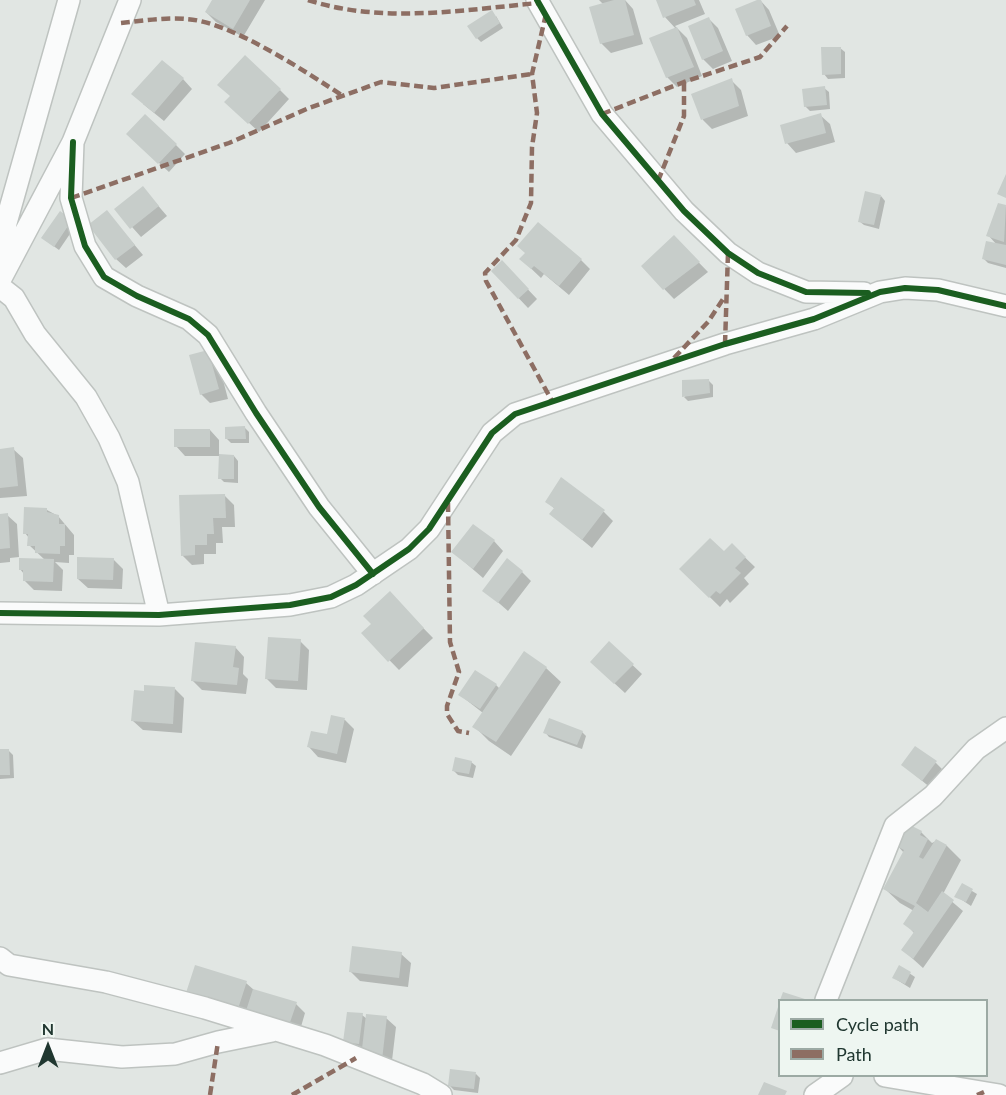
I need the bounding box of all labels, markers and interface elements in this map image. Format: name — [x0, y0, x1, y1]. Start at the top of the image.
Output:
legend — [778, 999, 988, 1077]
text: Cycle path — [836, 1013, 919, 1035]
north arrow — [18, 1017, 78, 1077]
text: N — [42, 1019, 54, 1038]
text: Path — [836, 1043, 872, 1065]

